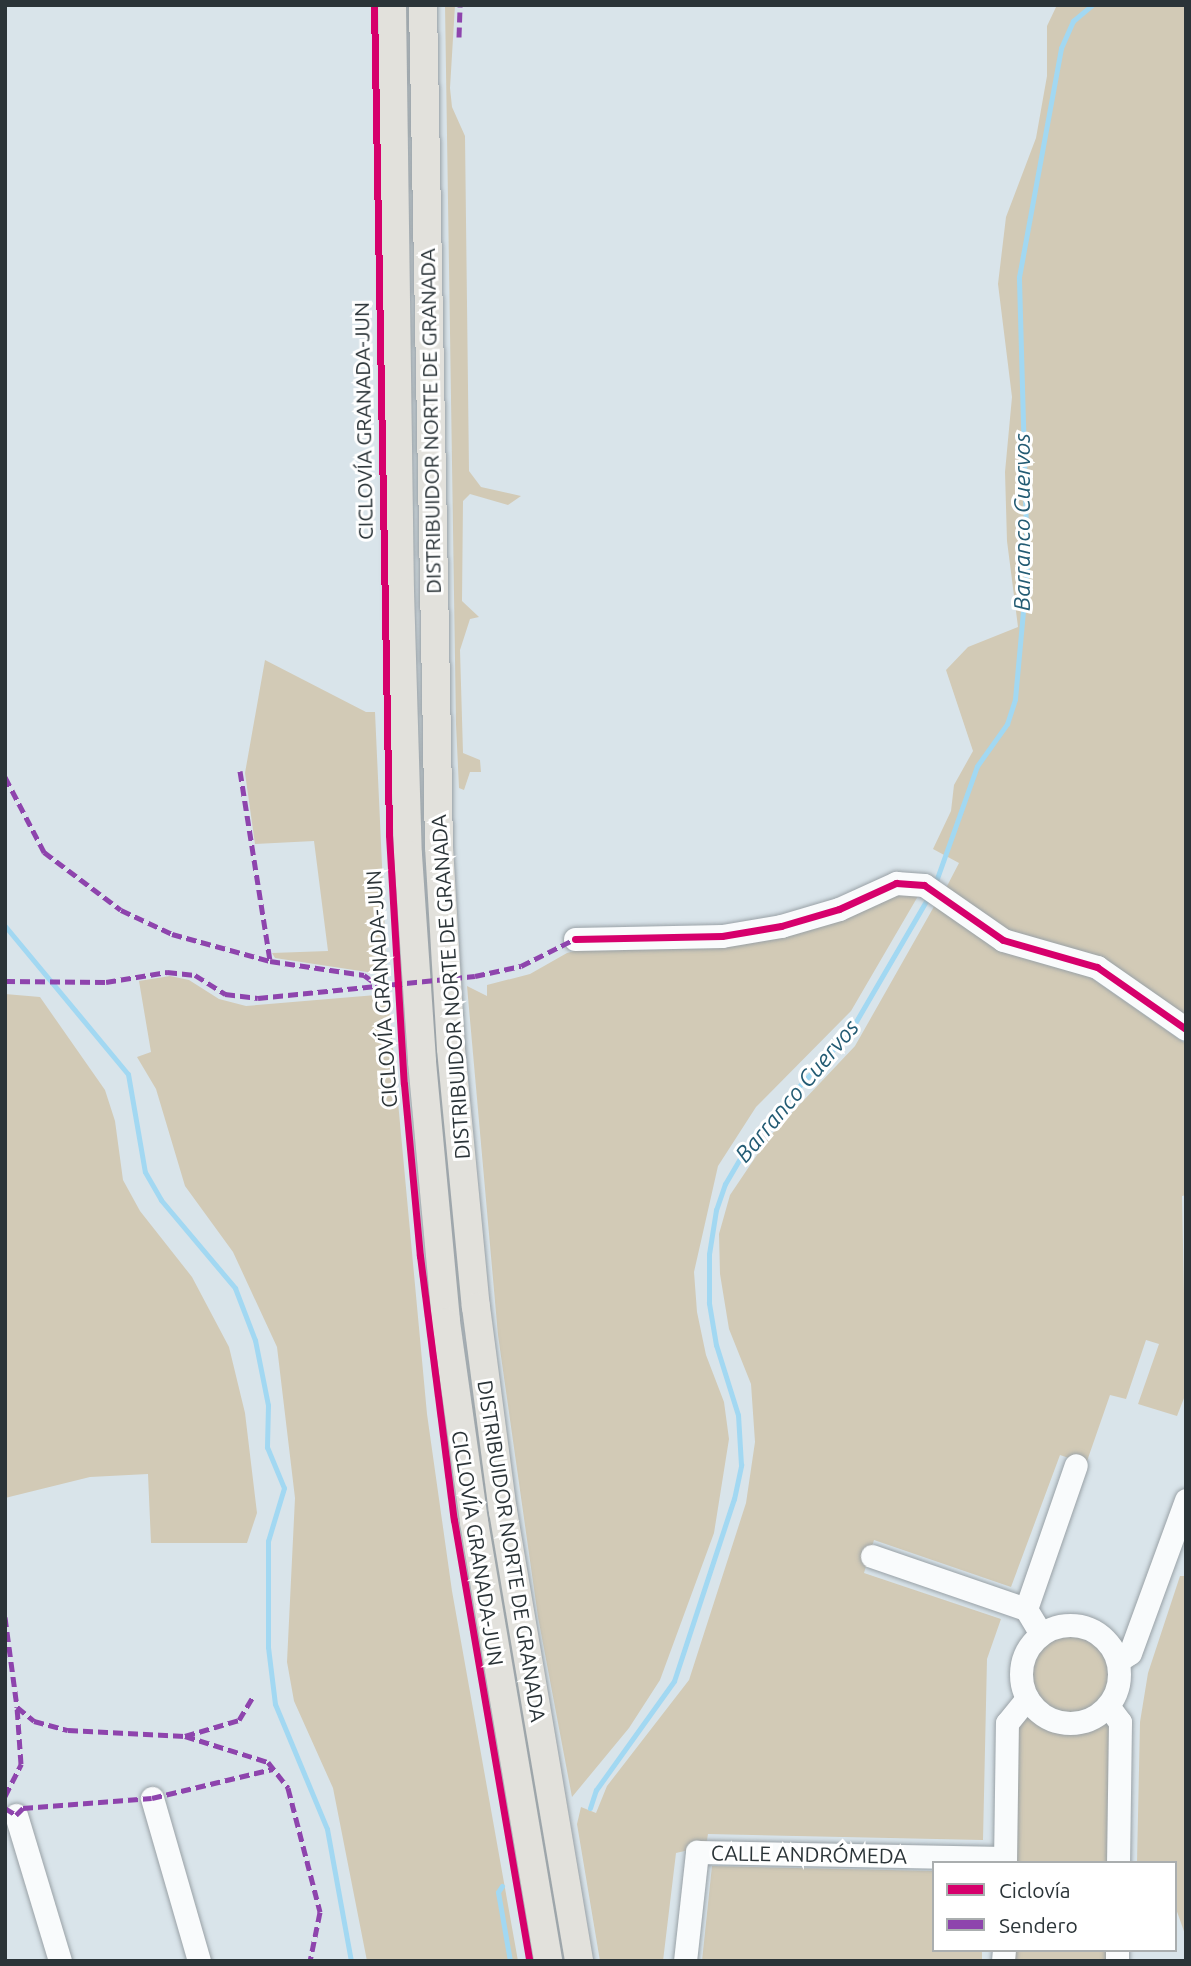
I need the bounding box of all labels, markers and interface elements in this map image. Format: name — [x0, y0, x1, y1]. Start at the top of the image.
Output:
street label: DISTRIBUIDOR NORTE DE GRANADA — [414, 248, 446, 594]
street label: CICLOVÍA GRANADA-JUN — [348, 302, 378, 540]
water label: Barranco Cuervos — [1008, 433, 1036, 611]
street label: DISTRIBUIDOR NORTE DE GRANADA — [425, 814, 475, 1160]
street label: CICLOVÍA GRANADA-JUN — [360, 869, 402, 1109]
water label: Barranco Cuervos — [729, 1014, 865, 1168]
street label: DISTRIBUIDOR NORTE DE GRANADA — [473, 1378, 551, 1724]
street label: CICLOVÍA GRANADA-JUN — [447, 1429, 509, 1667]
street label: CALLE ANDRÓMEDA — [711, 1840, 907, 1868]
legend — [932, 1861, 1177, 1952]
text: Ciclovía — [999, 1878, 1071, 1902]
text: Sendero — [999, 1913, 1078, 1937]

